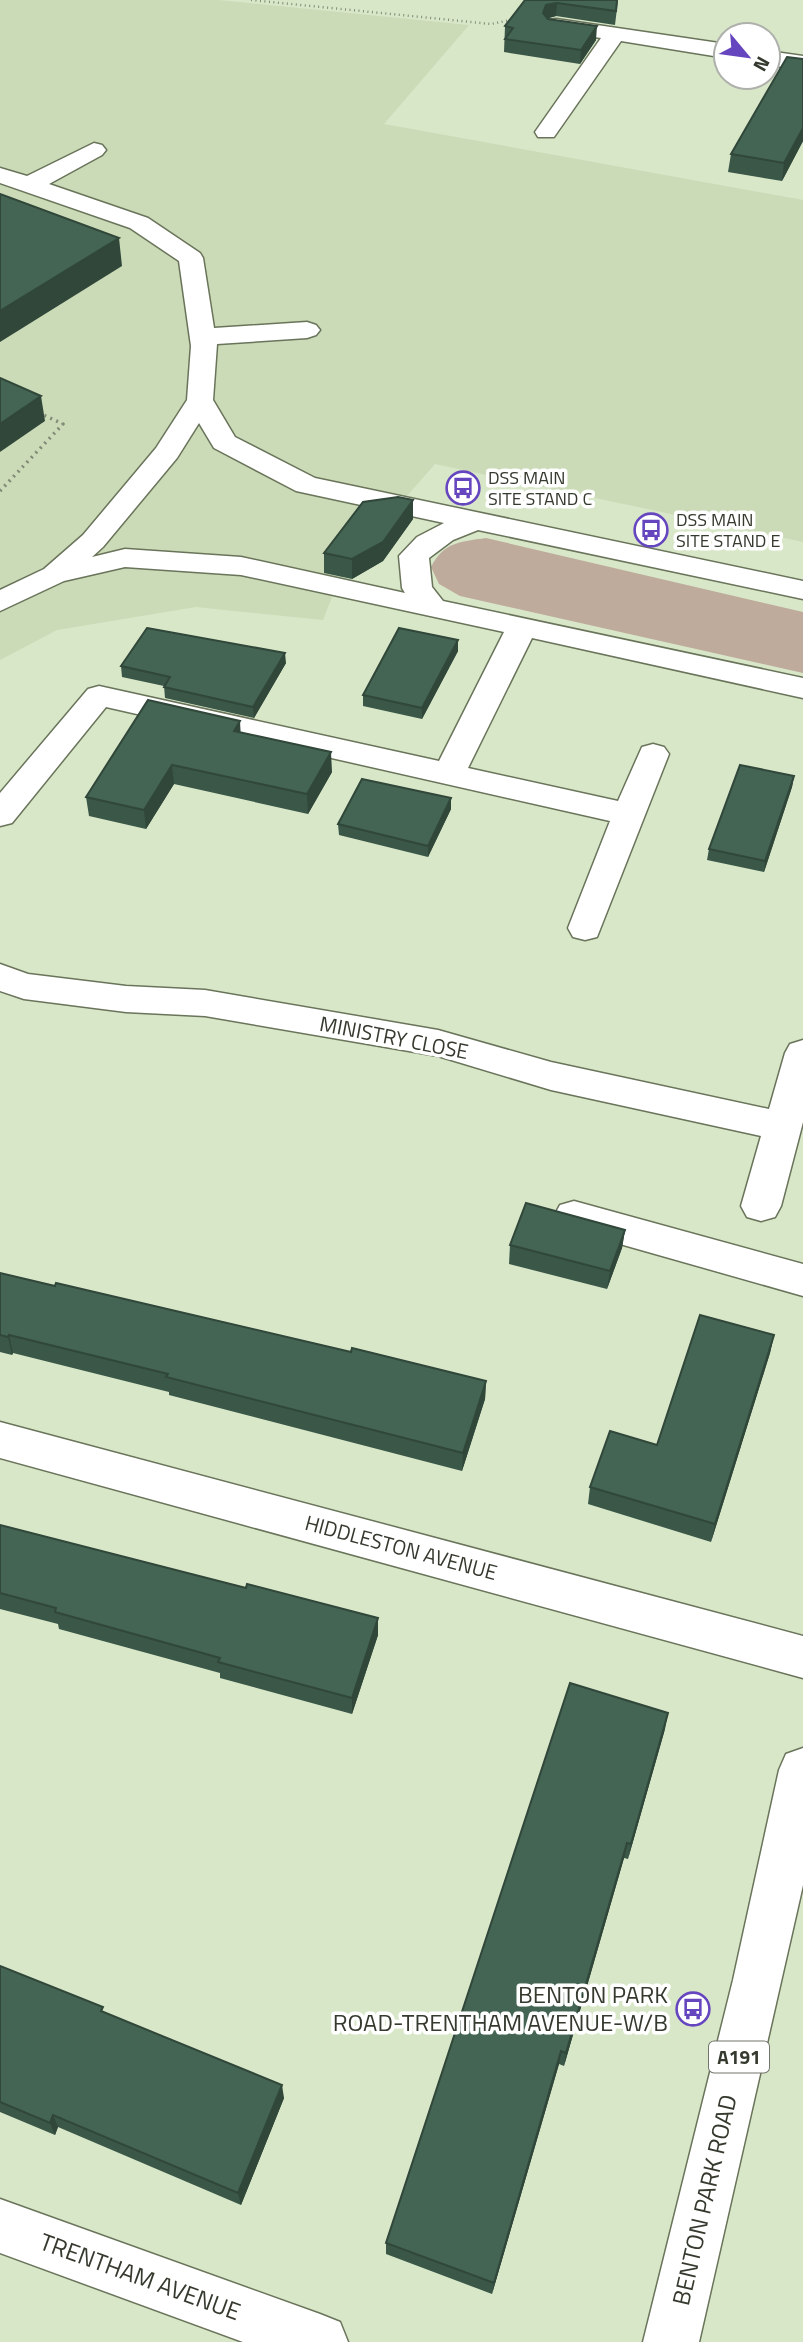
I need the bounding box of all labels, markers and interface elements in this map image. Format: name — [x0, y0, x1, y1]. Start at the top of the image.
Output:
north arrow — [712, 21, 782, 91]
text: N — [746, 52, 778, 77]
place label: DSS MAIN SITE STAND C — [488, 464, 592, 512]
bus stop icon: DSS MAIN SITE STAND C — [444, 469, 482, 507]
place label: DSS MAIN SITE STAND E — [676, 506, 780, 554]
bus stop icon: DSS MAIN SITE STAND E — [632, 511, 670, 549]
street label: MINISTRY CLOSE — [317, 1007, 471, 1067]
street label: HIDDLESTON AVENUE — [302, 1506, 501, 1588]
place label: BENTON PARK ROAD-TRENTHAM AVENUE-W/B — [333, 1976, 668, 2040]
bus stop icon: BENTON PARK ROAD-TRENTHAM AVENUE-W/B — [674, 1990, 712, 2028]
road number: A191 — [709, 2041, 769, 2072]
street label: BENTON PARK ROAD — [662, 2091, 746, 2309]
street label: TRENTHAM AVENUE — [35, 2223, 246, 2329]

